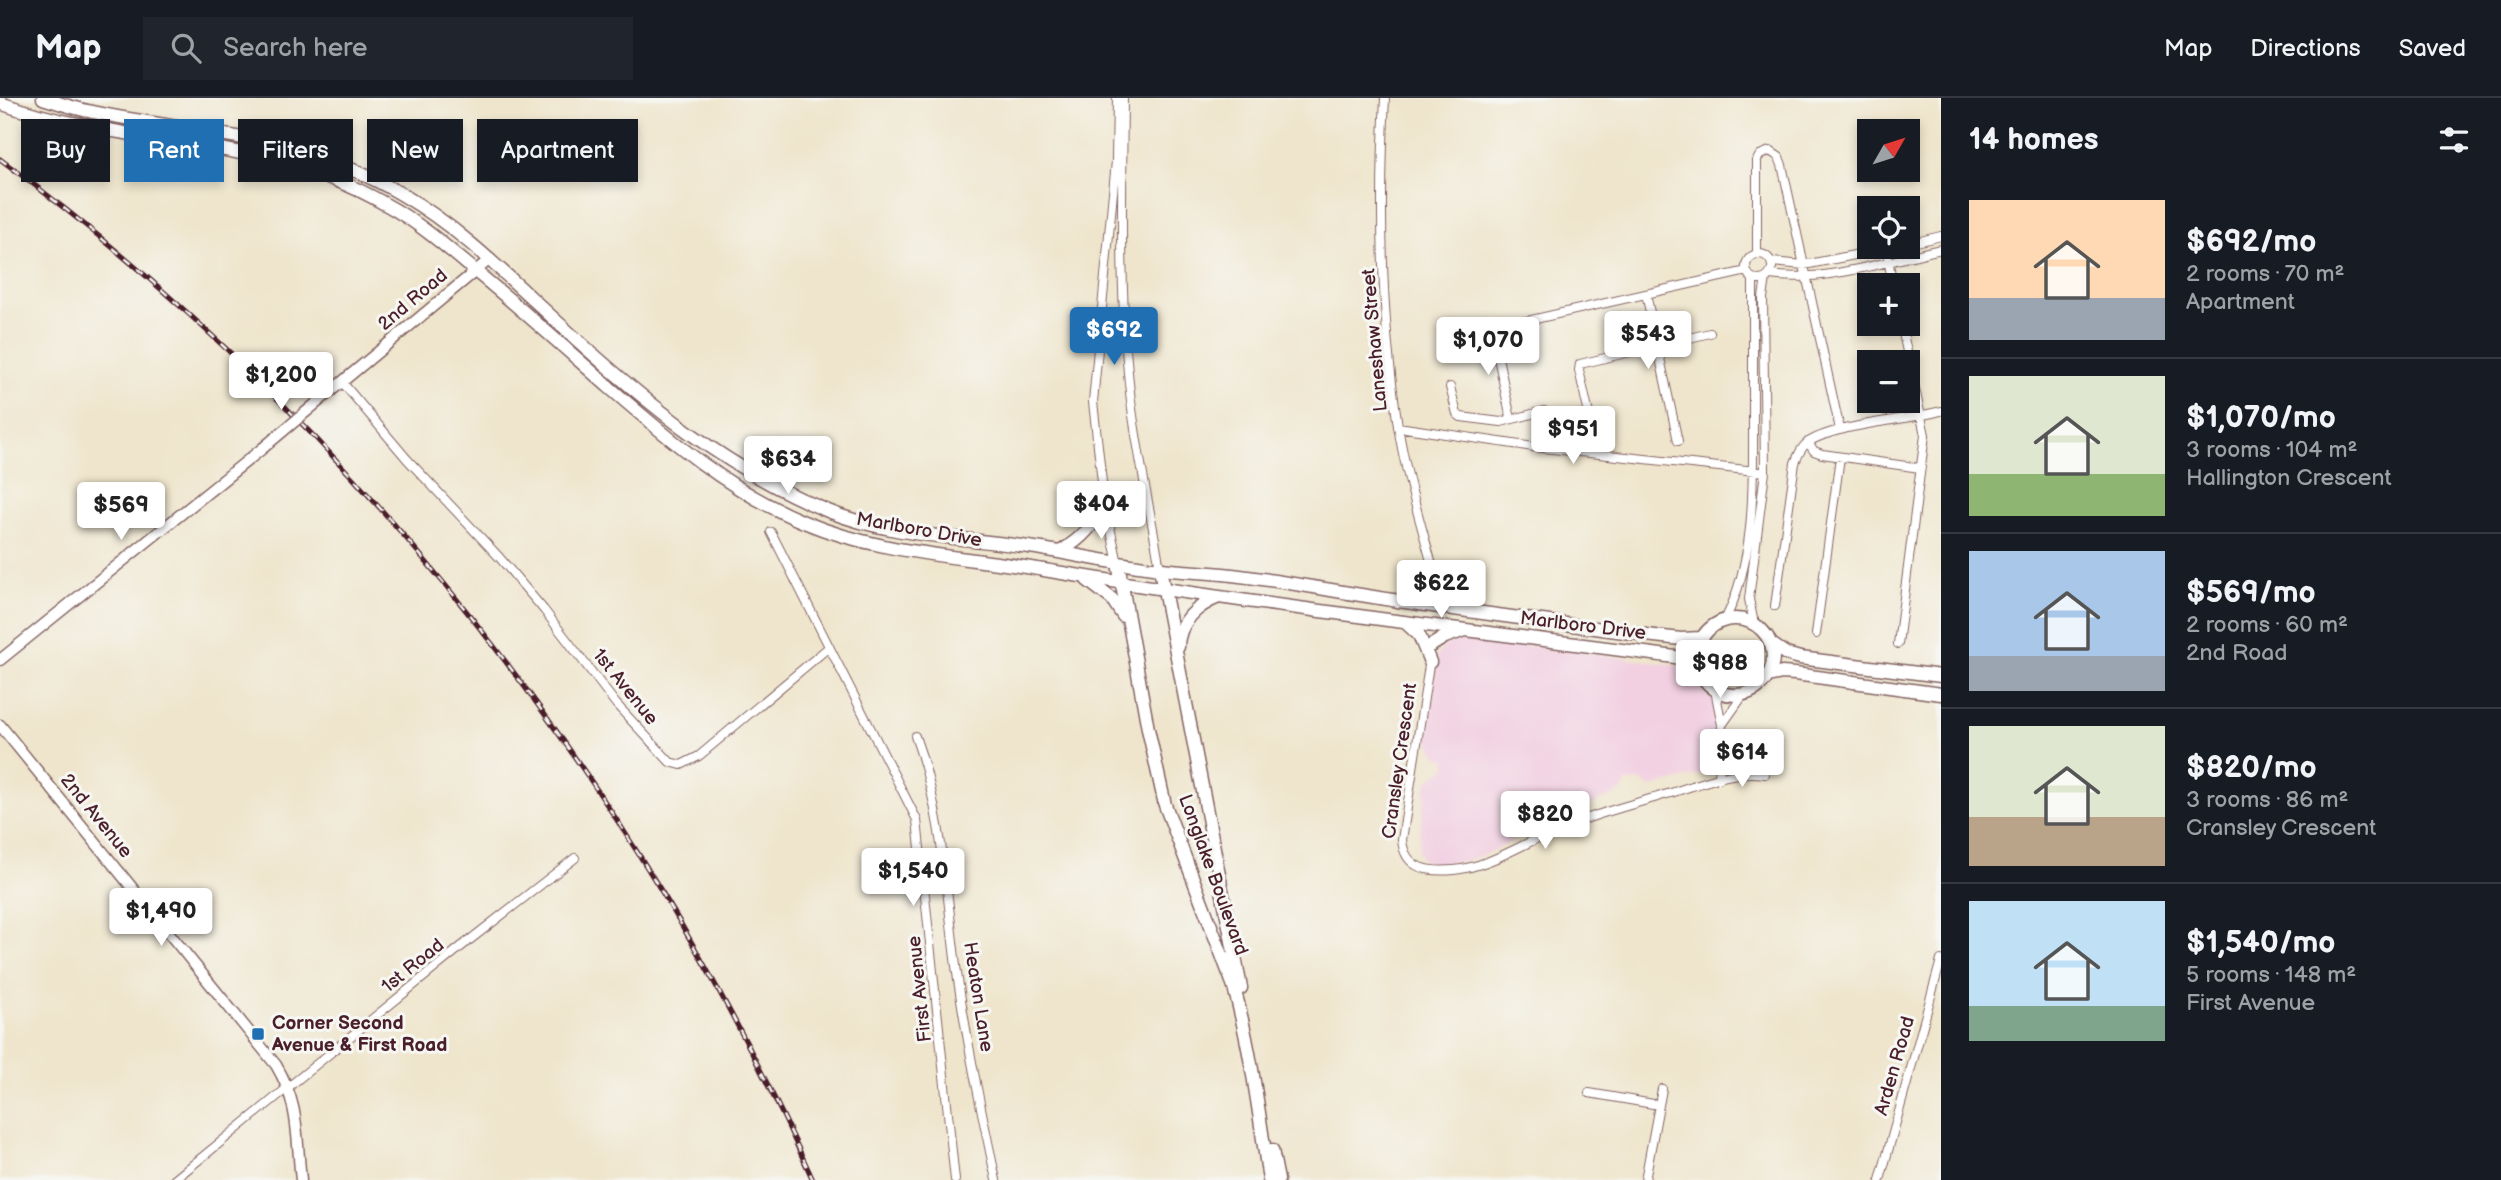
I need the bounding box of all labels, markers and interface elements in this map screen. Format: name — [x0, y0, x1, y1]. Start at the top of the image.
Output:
search box — [143, 17, 633, 80]
text: Map — [35, 28, 101, 68]
icon: search — [167, 29, 205, 67]
text: Search here — [223, 33, 367, 64]
text: Map — [2164, 34, 2212, 63]
text: Directions — [2250, 34, 2361, 63]
text: Saved — [2399, 34, 2466, 63]
chip: Buy — [21, 119, 110, 182]
chip: Rent — [124, 119, 224, 182]
chip: Filters — [238, 119, 353, 182]
chip: New — [367, 119, 463, 182]
chip: Apartment — [477, 119, 638, 182]
north arrow — [1857, 119, 1920, 182]
map controls — [1857, 119, 1920, 413]
icon: filters — [2435, 121, 2473, 159]
text: 14 homes — [1969, 122, 2098, 158]
button: locate — [1857, 196, 1920, 259]
text: $692/mo — [2186, 224, 2316, 260]
icon: home — [2025, 228, 2109, 312]
text: 2 rooms · 70 m² — [2186, 260, 2345, 288]
street label: 2nd Road — [373, 264, 453, 336]
street label: Laneshaw Street — [1357, 267, 1393, 412]
button: + — [1857, 273, 1920, 336]
text: Apartment — [2186, 288, 2295, 316]
pin: $692 — [1073, 308, 1155, 367]
pin: $543 — [1607, 312, 1689, 371]
text: $692 — [1086, 316, 1142, 344]
pin: $1,070 — [1431, 317, 1545, 377]
text: $543 — [1620, 320, 1676, 348]
text: $1,070 — [1452, 326, 1524, 354]
button: − — [1857, 350, 1920, 413]
pin: $1,200 — [224, 352, 338, 412]
text: $1,200 — [245, 361, 317, 389]
text: $1,070/mo — [2186, 400, 2336, 436]
icon: home — [2025, 404, 2109, 488]
pin: $951 — [1532, 406, 1614, 466]
text: $951 — [1547, 415, 1599, 443]
pin: $634 — [747, 436, 829, 496]
text: 3 rooms · 104 m² — [2186, 436, 2357, 464]
text: $634 — [760, 445, 816, 473]
text: Hallington Crescent — [2186, 464, 2391, 492]
pin: $569 — [80, 482, 162, 542]
pin: $404 — [1060, 482, 1142, 541]
text: $404 — [1073, 490, 1129, 518]
text: $569 — [93, 491, 149, 519]
street label: Marlboro Drive — [855, 508, 983, 552]
pin: $622 — [1400, 560, 1482, 620]
text: $622 — [1413, 569, 1469, 597]
text: $569/mo — [2186, 575, 2316, 611]
icon: home — [2025, 579, 2109, 663]
street label: Marlboro Drive — [1519, 607, 1647, 645]
text: 2 rooms · 60 m² — [2186, 611, 2348, 639]
text: 2nd Road — [2186, 639, 2288, 667]
pin: $988 — [1679, 640, 1761, 700]
street label: 1st Avenue — [587, 644, 663, 730]
text: $988 — [1692, 649, 1748, 677]
street label: Cransley Crescent — [1378, 681, 1422, 840]
pin: $614 — [1701, 730, 1783, 789]
text: $614 — [1716, 738, 1768, 766]
text: $820/mo — [2186, 750, 2317, 786]
icon: home — [2025, 754, 2109, 838]
street label: 2nd Avenue — [55, 769, 137, 863]
text: 3 rooms · 86 m² — [2186, 786, 2348, 814]
street label: Longlake Boulevard — [1173, 791, 1253, 959]
pin: $820 — [1504, 792, 1586, 851]
text: $820 — [1517, 800, 1573, 828]
text: Cransley Crescent — [2186, 814, 2376, 842]
pin: $1,540 — [856, 848, 970, 908]
text: $1,540 — [877, 857, 949, 885]
pin: $1,490 — [104, 888, 218, 948]
text: $1,490 — [125, 897, 197, 925]
text: $1,540/mo — [2186, 925, 2335, 961]
icon: home — [2025, 929, 2109, 1013]
street label: 1st Road — [377, 934, 449, 998]
street label: First Avenue — [903, 935, 937, 1043]
street label: Heaton Lane — [958, 940, 998, 1054]
text: 5 rooms · 148 m² — [2186, 961, 2356, 989]
text: First Avenue — [2186, 989, 2315, 1017]
place label: Corner Second Avenue & First Road — [271, 1012, 447, 1057]
street label: Arden Road — [1870, 1014, 1920, 1118]
marker: Corner Second Avenue & First Road — [250, 1026, 266, 1042]

